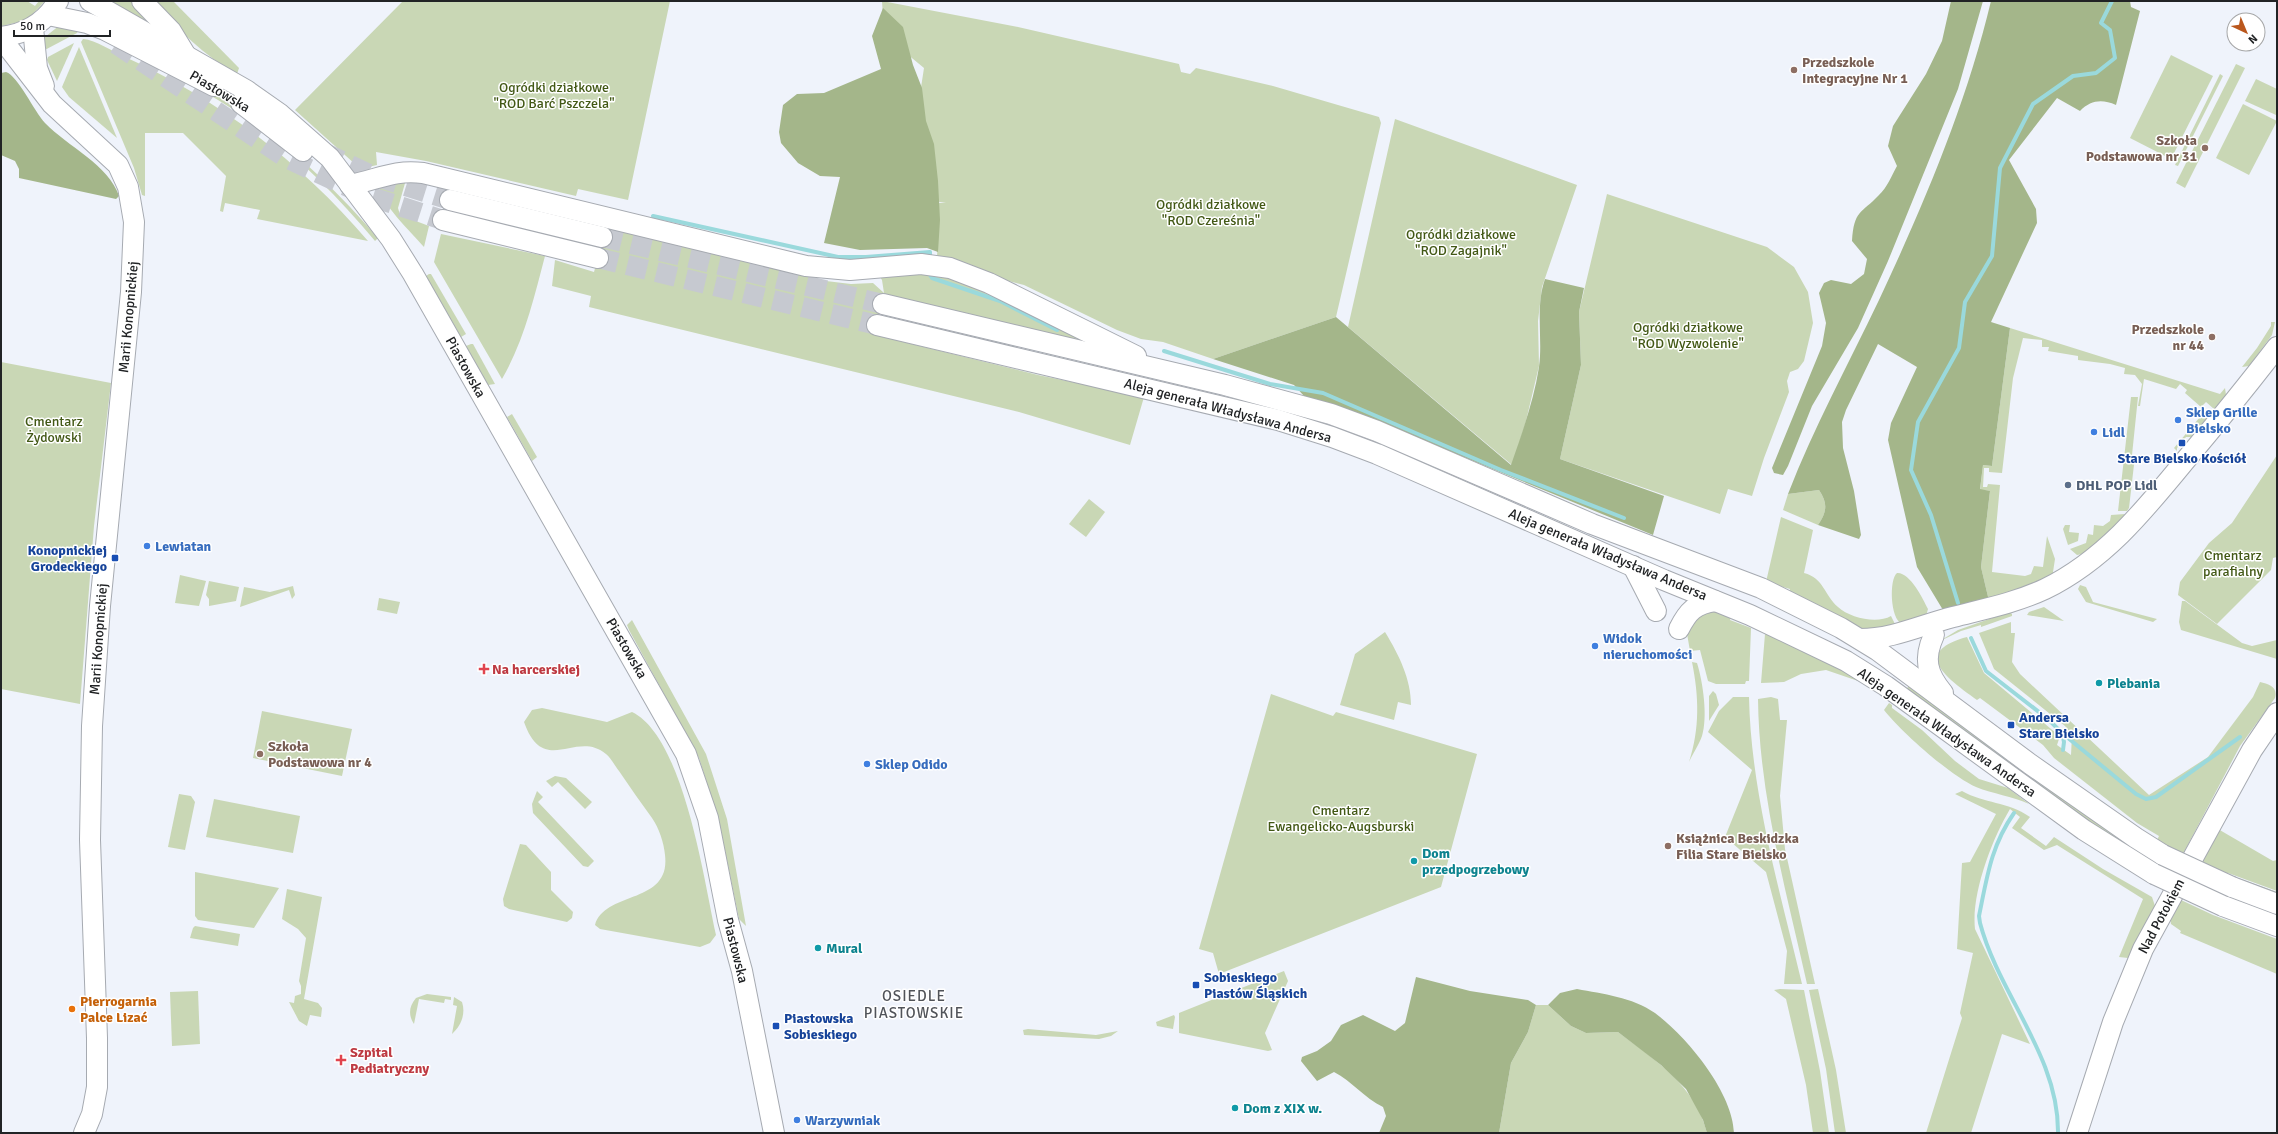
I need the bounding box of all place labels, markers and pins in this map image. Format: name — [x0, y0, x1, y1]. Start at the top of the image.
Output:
place label: Przedszkole Integracyjne Nr 1 — [1802, 54, 1908, 87]
marker: Przedszkole Integracyjne Nr 1 — [1789, 65, 1799, 75]
place label: Szkoła Podstawowa nr 31 — [2086, 132, 2197, 165]
marker: Szkoła Podstawowa nr 31 — [2200, 143, 2210, 153]
place label: Przedszkole nr 44 — [2132, 321, 2204, 354]
marker: Przedszkole nr 44 — [2207, 332, 2217, 342]
place label: Sklep Grille Bielsko — [2186, 404, 2257, 437]
marker: Sklep Grille Bielsko — [2173, 415, 2183, 425]
place label: Lidl — [2102, 424, 2126, 441]
marker: Lidl — [2089, 427, 2099, 437]
marker: Stare Bielsko Kościół — [2177, 438, 2187, 448]
place label: Stare Bielsko Kościół — [2118, 450, 2246, 467]
place label: DHL POP Lidl — [2076, 477, 2158, 494]
marker: DHL POP Lidl — [2063, 480, 2073, 490]
place label: Lewiatan — [155, 538, 212, 555]
marker: Lewiatan — [142, 541, 152, 551]
place label: Konopnickiej Grodeckiego — [28, 542, 107, 575]
marker: Konopnickiej Grodeckiego — [110, 553, 120, 563]
place label: Widok nieruchomości — [1603, 630, 1692, 663]
marker: Widok nieruchomości — [1590, 641, 1600, 651]
place label: Na harcerskiej — [492, 661, 580, 678]
marker: Na harcerskiej — [479, 664, 489, 674]
place label: Plebania — [2107, 675, 2160, 692]
marker: Plebania — [2094, 678, 2104, 688]
place label: Andersa Stare Bielsko — [2019, 709, 2099, 742]
marker: Andersa Stare Bielsko — [2006, 720, 2016, 730]
place label: Szkoła Podstawowa nr 4 — [268, 738, 372, 771]
marker: Szkoła Podstawowa nr 4 — [255, 749, 265, 759]
place label: Sklep Odido — [875, 756, 948, 773]
marker: Sklep Odido — [862, 759, 872, 769]
place label: Książnica Beskidzka Filia Stare Bielsko — [1676, 830, 1799, 863]
marker: Książnica Beskidzka Filia Stare Bielsko — [1663, 841, 1673, 851]
place label: Dom przedpogrzebowy — [1422, 845, 1529, 878]
marker: Dom przedpogrzebowy — [1409, 856, 1419, 866]
place label: Mural — [826, 940, 863, 957]
marker: Mural — [813, 943, 823, 953]
place label: Sobieskiego Piastów Śląskich — [1204, 969, 1308, 1002]
marker: Sobieskiego Piastów Śląskich — [1191, 980, 1201, 990]
place label: Pierrogarnia Palce Lizać — [80, 993, 157, 1026]
marker: Pierrogarnia Palce Lizać — [67, 1004, 77, 1014]
place label: Piastowska Sobieskiego — [784, 1010, 857, 1043]
marker: Piastowska Sobieskiego — [771, 1021, 781, 1031]
place label: Szpital Pediatryczny — [350, 1044, 429, 1077]
marker: Szpital Pediatryczny — [335, 1054, 347, 1066]
place label: Dom z XIX w. — [1243, 1100, 1322, 1117]
marker: Dom z XIX w. — [1230, 1103, 1240, 1113]
place label: Warzywniak — [805, 1112, 881, 1129]
marker: Warzywniak — [792, 1115, 802, 1125]

